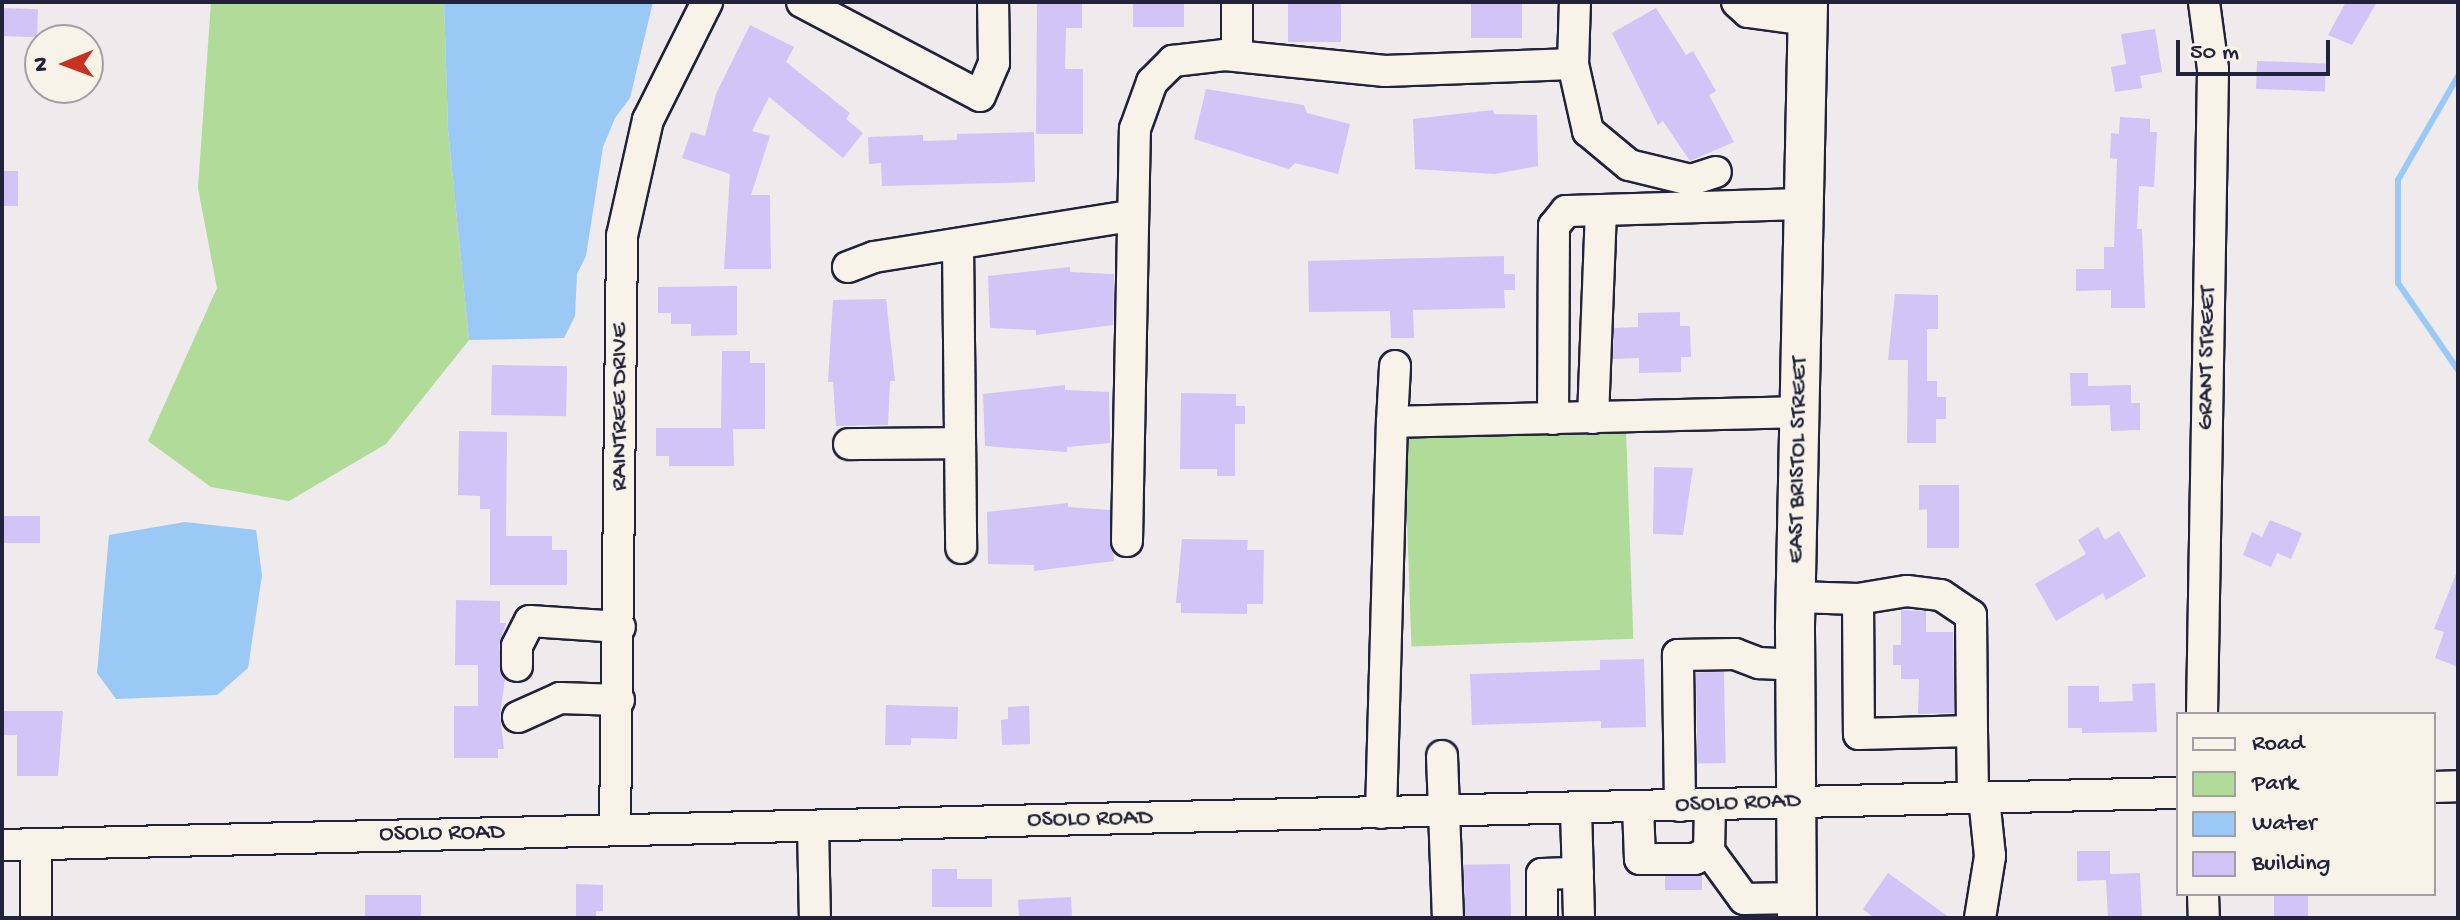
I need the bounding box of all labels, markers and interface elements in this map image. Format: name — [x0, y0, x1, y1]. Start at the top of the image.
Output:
north arrow — [24, 24, 104, 104]
scale bar — [2180, 24, 2334, 74]
text: 50 m — [2190, 39, 2239, 68]
text: N — [29, 57, 55, 72]
street label: GRANT STREET — [2192, 285, 2224, 431]
street label: RAINTREE DRIVE — [607, 323, 635, 491]
street label: EAST BRISTOL STREET — [1783, 356, 1815, 564]
legend — [2176, 712, 2436, 896]
text: Road — [2252, 730, 2304, 759]
text: Park — [2252, 770, 2298, 799]
street label: OSOLO ROAD — [1675, 787, 1801, 821]
street label: OSOLO ROAD — [1027, 805, 1153, 835]
text: Water — [2252, 810, 2316, 839]
street label: OSOLO ROAD — [379, 819, 505, 849]
text: Building — [2252, 850, 2330, 879]

